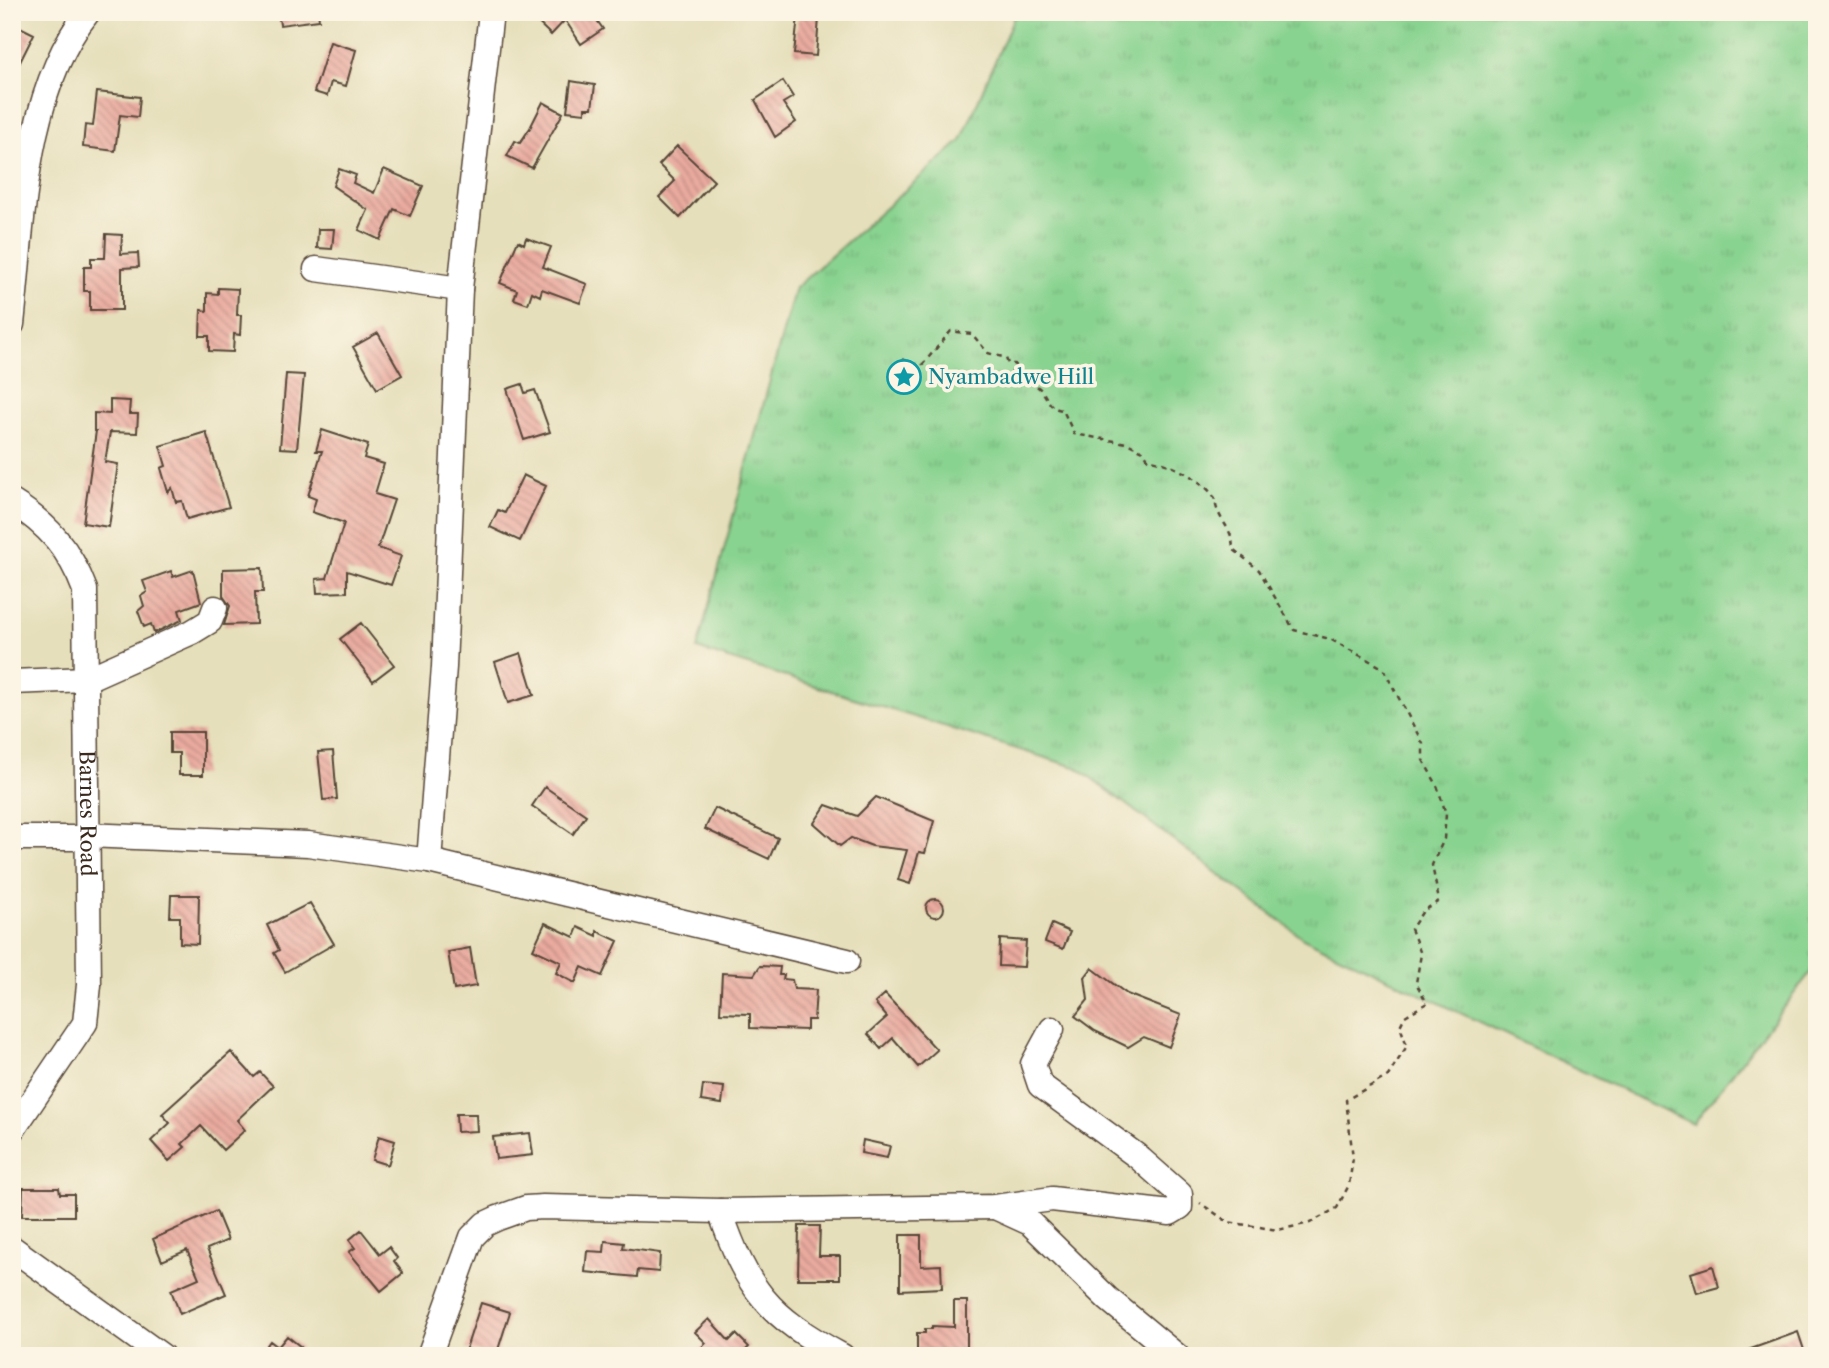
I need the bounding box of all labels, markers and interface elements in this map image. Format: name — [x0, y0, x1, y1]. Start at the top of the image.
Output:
place icon: Nyambadwe Hill — [885, 358, 923, 396]
place label: Nyambadwe Hill — [928, 364, 1094, 389]
street label: Barnes Road — [75, 750, 101, 877]

